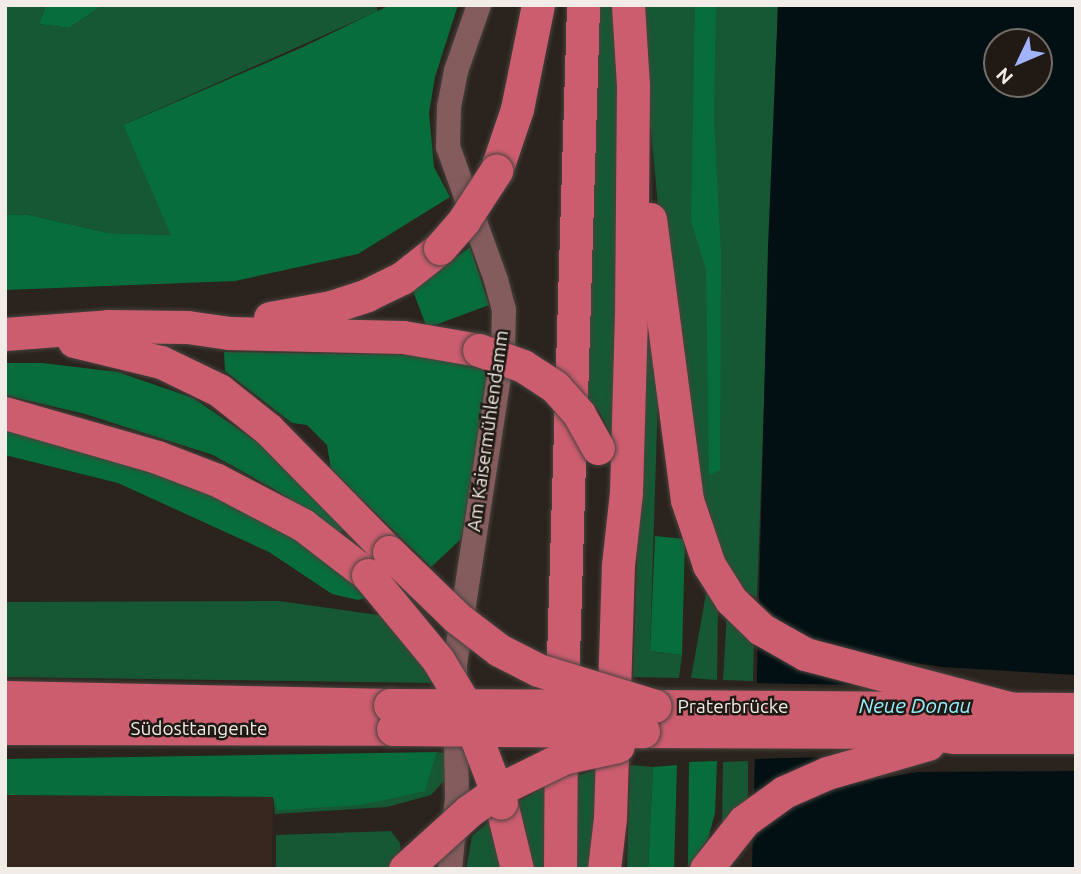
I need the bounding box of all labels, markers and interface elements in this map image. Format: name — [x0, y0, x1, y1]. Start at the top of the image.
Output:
north arrow — [983, 28, 1053, 98]
text: N — [991, 63, 1017, 89]
street label: Am Kaisermühlendamm — [463, 329, 513, 533]
water label: Neue Donau — [859, 692, 971, 718]
street label: Praterbrücke — [677, 696, 789, 718]
street label: Südosttangente — [131, 718, 267, 740]

